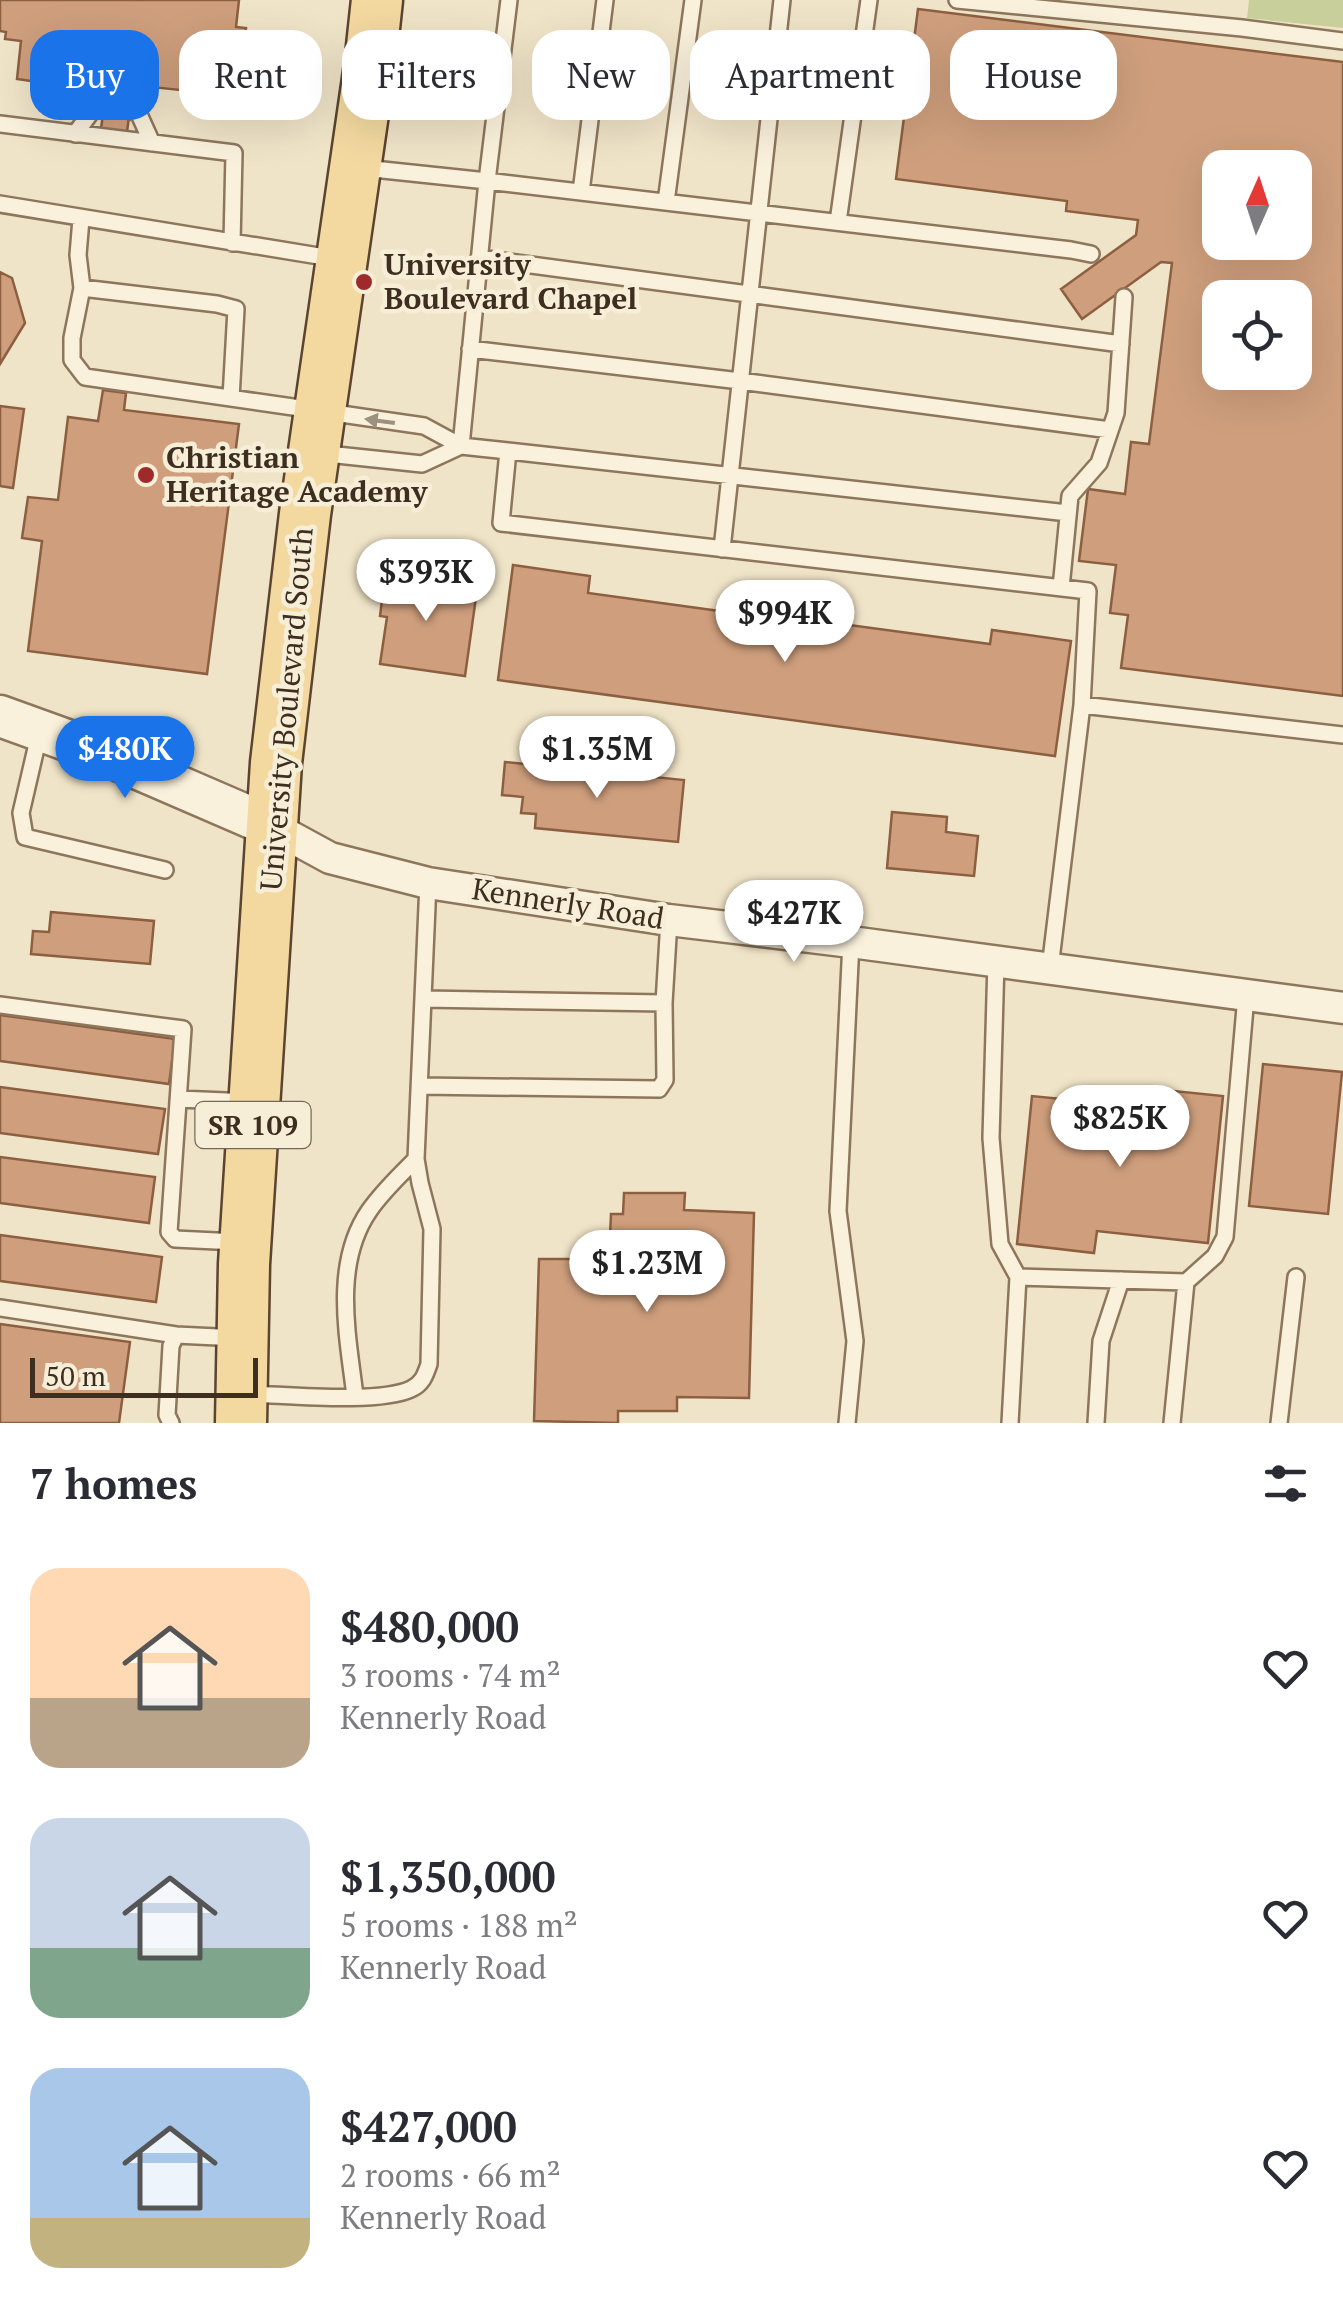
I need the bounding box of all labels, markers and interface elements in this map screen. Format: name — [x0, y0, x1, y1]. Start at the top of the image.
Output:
chip: Buy — [30, 30, 159, 120]
chip: Rent — [179, 30, 322, 120]
chip: Filters — [342, 30, 512, 120]
chip: New — [532, 30, 670, 120]
chip: Apartment — [690, 30, 930, 120]
chip: House — [950, 30, 1117, 120]
north arrow — [1202, 150, 1312, 260]
map controls — [1202, 150, 1312, 390]
place label: University Boulevard Chapel — [384, 244, 637, 318]
marker: University Boulevard Chapel — [353, 271, 375, 293]
button: locate — [1202, 280, 1312, 390]
one-way arrow — [364, 412, 395, 428]
place label: Christian Heritage Academy — [166, 437, 428, 511]
marker: Christian Heritage Academy — [135, 464, 157, 486]
street label: University Boulevard South — [250, 525, 322, 892]
pin: $393K — [356, 539, 496, 624]
text: $393K — [378, 550, 474, 592]
pin: $994K — [715, 580, 855, 665]
text: $994K — [737, 591, 833, 633]
pin: $480K — [55, 716, 195, 801]
pin: $1.35M — [516, 716, 678, 801]
text: $480K — [77, 727, 173, 769]
text: $1.35M — [541, 727, 653, 769]
street label: Kennerly Road — [469, 868, 667, 938]
pin: $427K — [724, 880, 864, 965]
text: $427K — [746, 891, 842, 933]
pin: $825K — [1050, 1085, 1190, 1170]
text: $825K — [1072, 1096, 1168, 1138]
road number: SR 109 — [196, 1102, 310, 1148]
pin: $1.23M — [566, 1230, 728, 1315]
text: $1.23M — [591, 1241, 703, 1283]
scale bar — [30, 1353, 258, 1398]
text: 50 m — [45, 1357, 106, 1394]
text: 7 homes — [30, 1455, 197, 1511]
icon: filters — [1258, 1456, 1313, 1511]
text: $480,000 — [340, 1598, 519, 1654]
icon: home — [110, 1608, 230, 1728]
icon: heart — [1258, 1641, 1313, 1696]
text: 3 rooms · 74 m² — [340, 1654, 561, 1696]
text: Kennerly Road — [340, 1696, 547, 1738]
text: $1,350,000 — [340, 1848, 556, 1904]
icon: home — [110, 1858, 230, 1978]
icon: heart — [1258, 1891, 1313, 1946]
text: 5 rooms · 188 m² — [340, 1904, 578, 1946]
text: Kennerly Road — [340, 1946, 547, 1988]
text: $427,000 — [340, 2098, 517, 2154]
icon: home — [110, 2108, 230, 2228]
icon: heart — [1258, 2141, 1313, 2196]
text: 2 rooms · 66 m² — [340, 2154, 561, 2196]
text: Kennerly Road — [340, 2196, 547, 2238]

